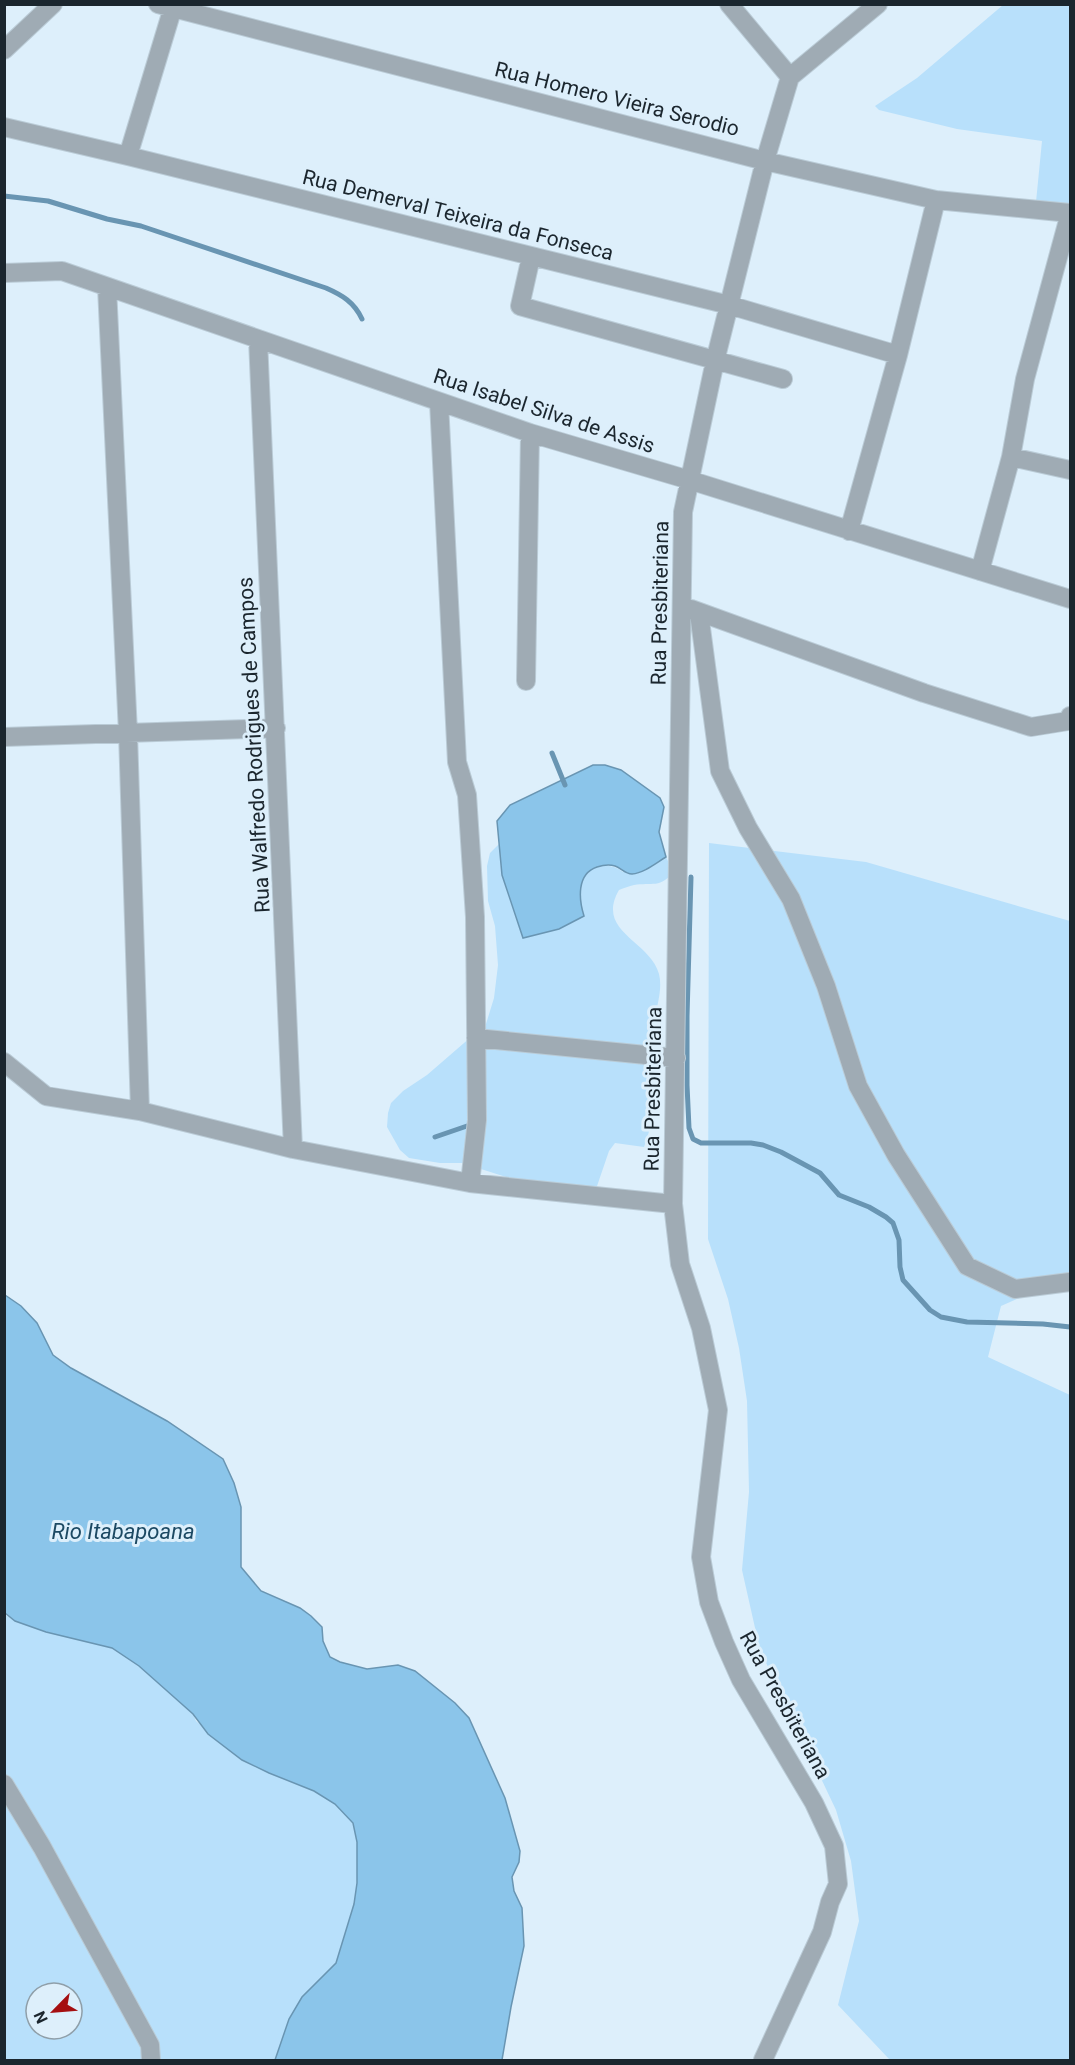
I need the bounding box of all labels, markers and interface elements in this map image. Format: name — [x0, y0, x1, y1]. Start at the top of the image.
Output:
street label: Rua Homero Vieira Serodio — [492, 57, 742, 141]
street label: Rua Demerval Teixeira da Fonseca — [300, 165, 616, 265]
street label: Rua Isabel Silva de Assis — [430, 364, 658, 458]
street label: Rua Presbiteriana — [647, 520, 673, 686]
street label: Rua Walfredo Rodrigues de Campos — [233, 577, 275, 913]
street label: Rua Presbiteriana — [640, 1006, 666, 1172]
water label: Rio Itabapoana — [51, 1519, 195, 1544]
street label: Rua Presbiteriana — [735, 1627, 835, 1783]
north arrow — [24, 1981, 84, 2041]
text: N — [30, 2008, 52, 2026]

